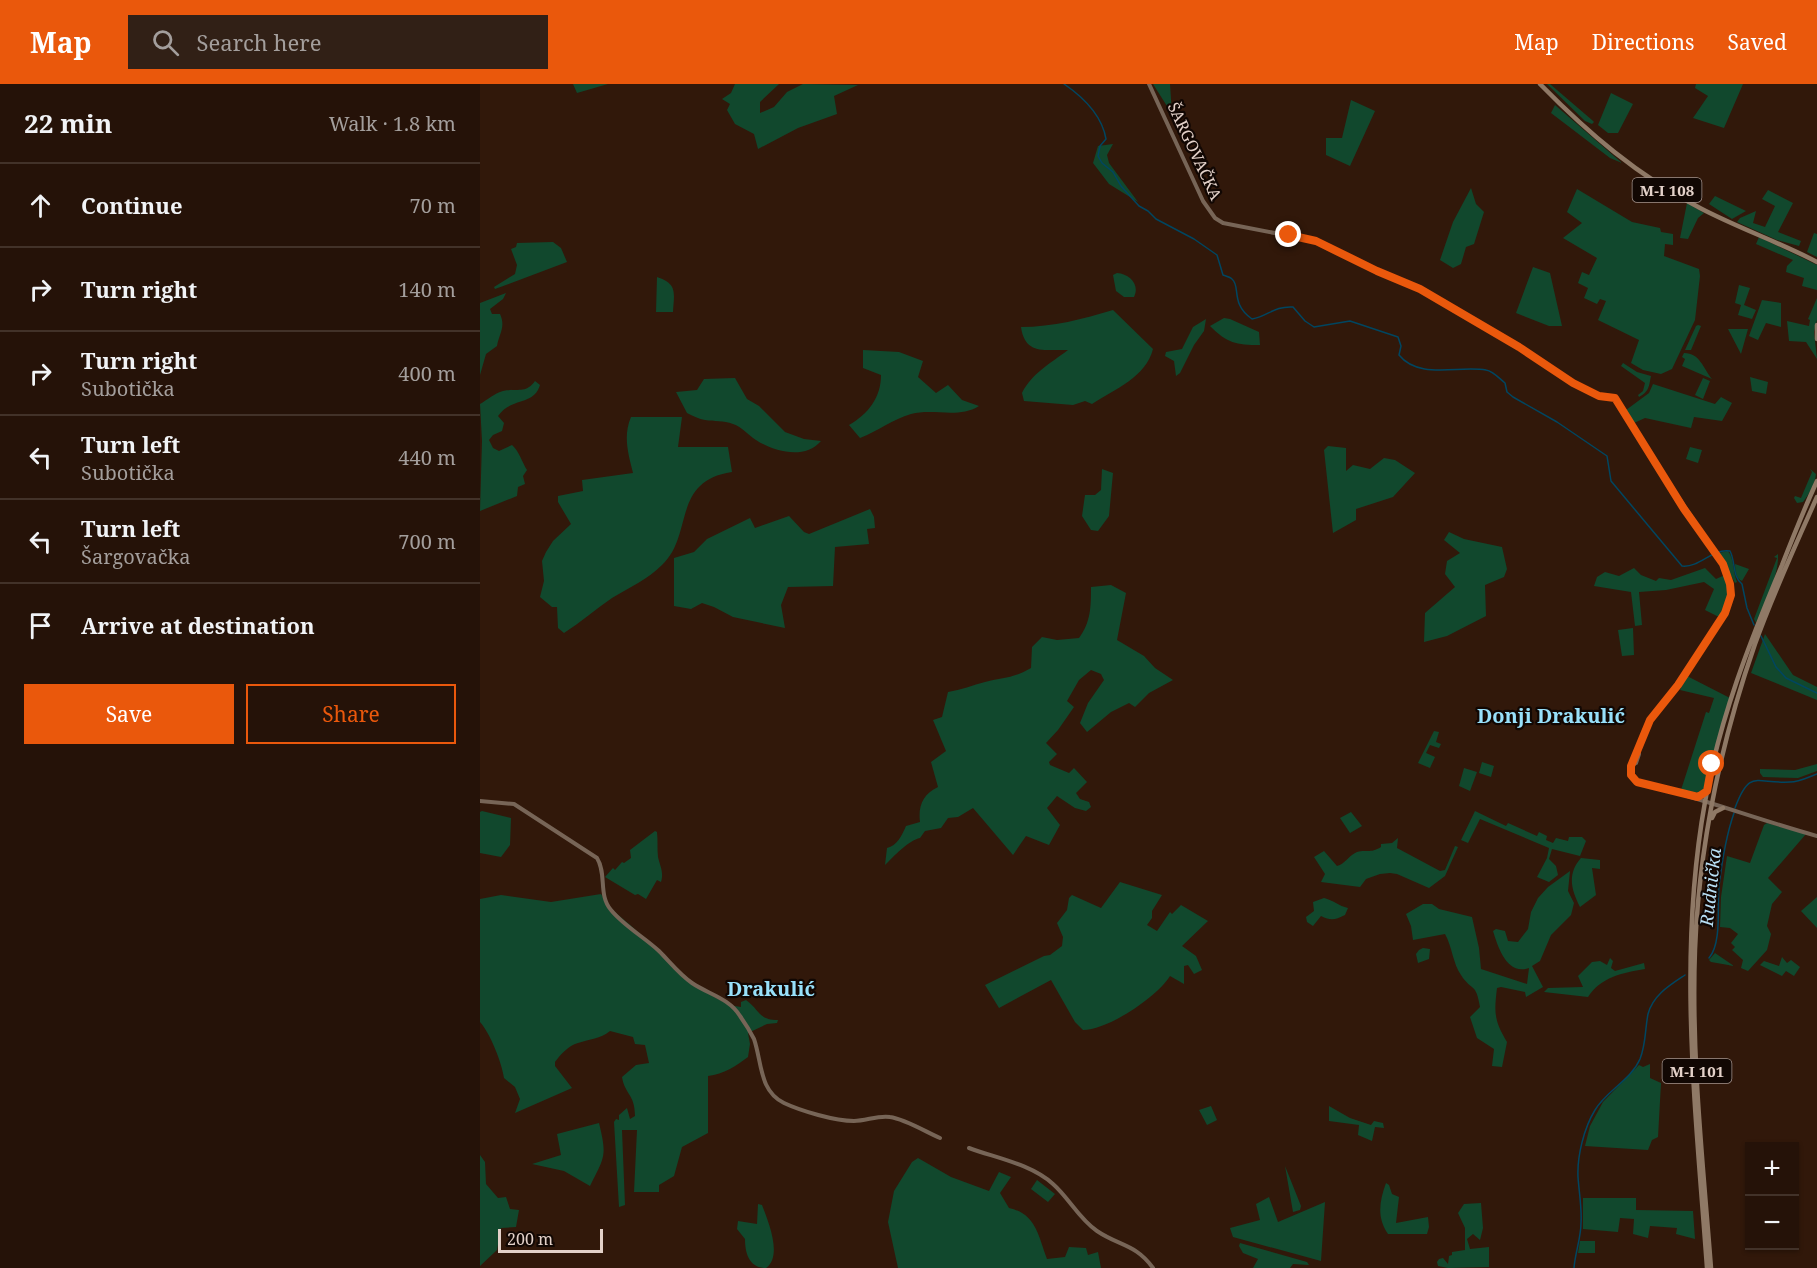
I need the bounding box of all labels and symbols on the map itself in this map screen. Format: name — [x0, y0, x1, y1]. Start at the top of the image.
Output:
street label: ŠARGOVAČKA — [1163, 98, 1228, 204]
road number: M-I 108 — [1632, 178, 1702, 202]
route end — [1275, 221, 1301, 247]
district label: Donji Drakulić — [1477, 702, 1625, 729]
route start — [1698, 750, 1724, 776]
water label: Rudnička — [1694, 846, 1726, 928]
district label: Drakulić — [727, 975, 815, 1002]
road number: M-I 101 — [1662, 1059, 1732, 1083]
scale bar — [498, 1226, 603, 1254]

